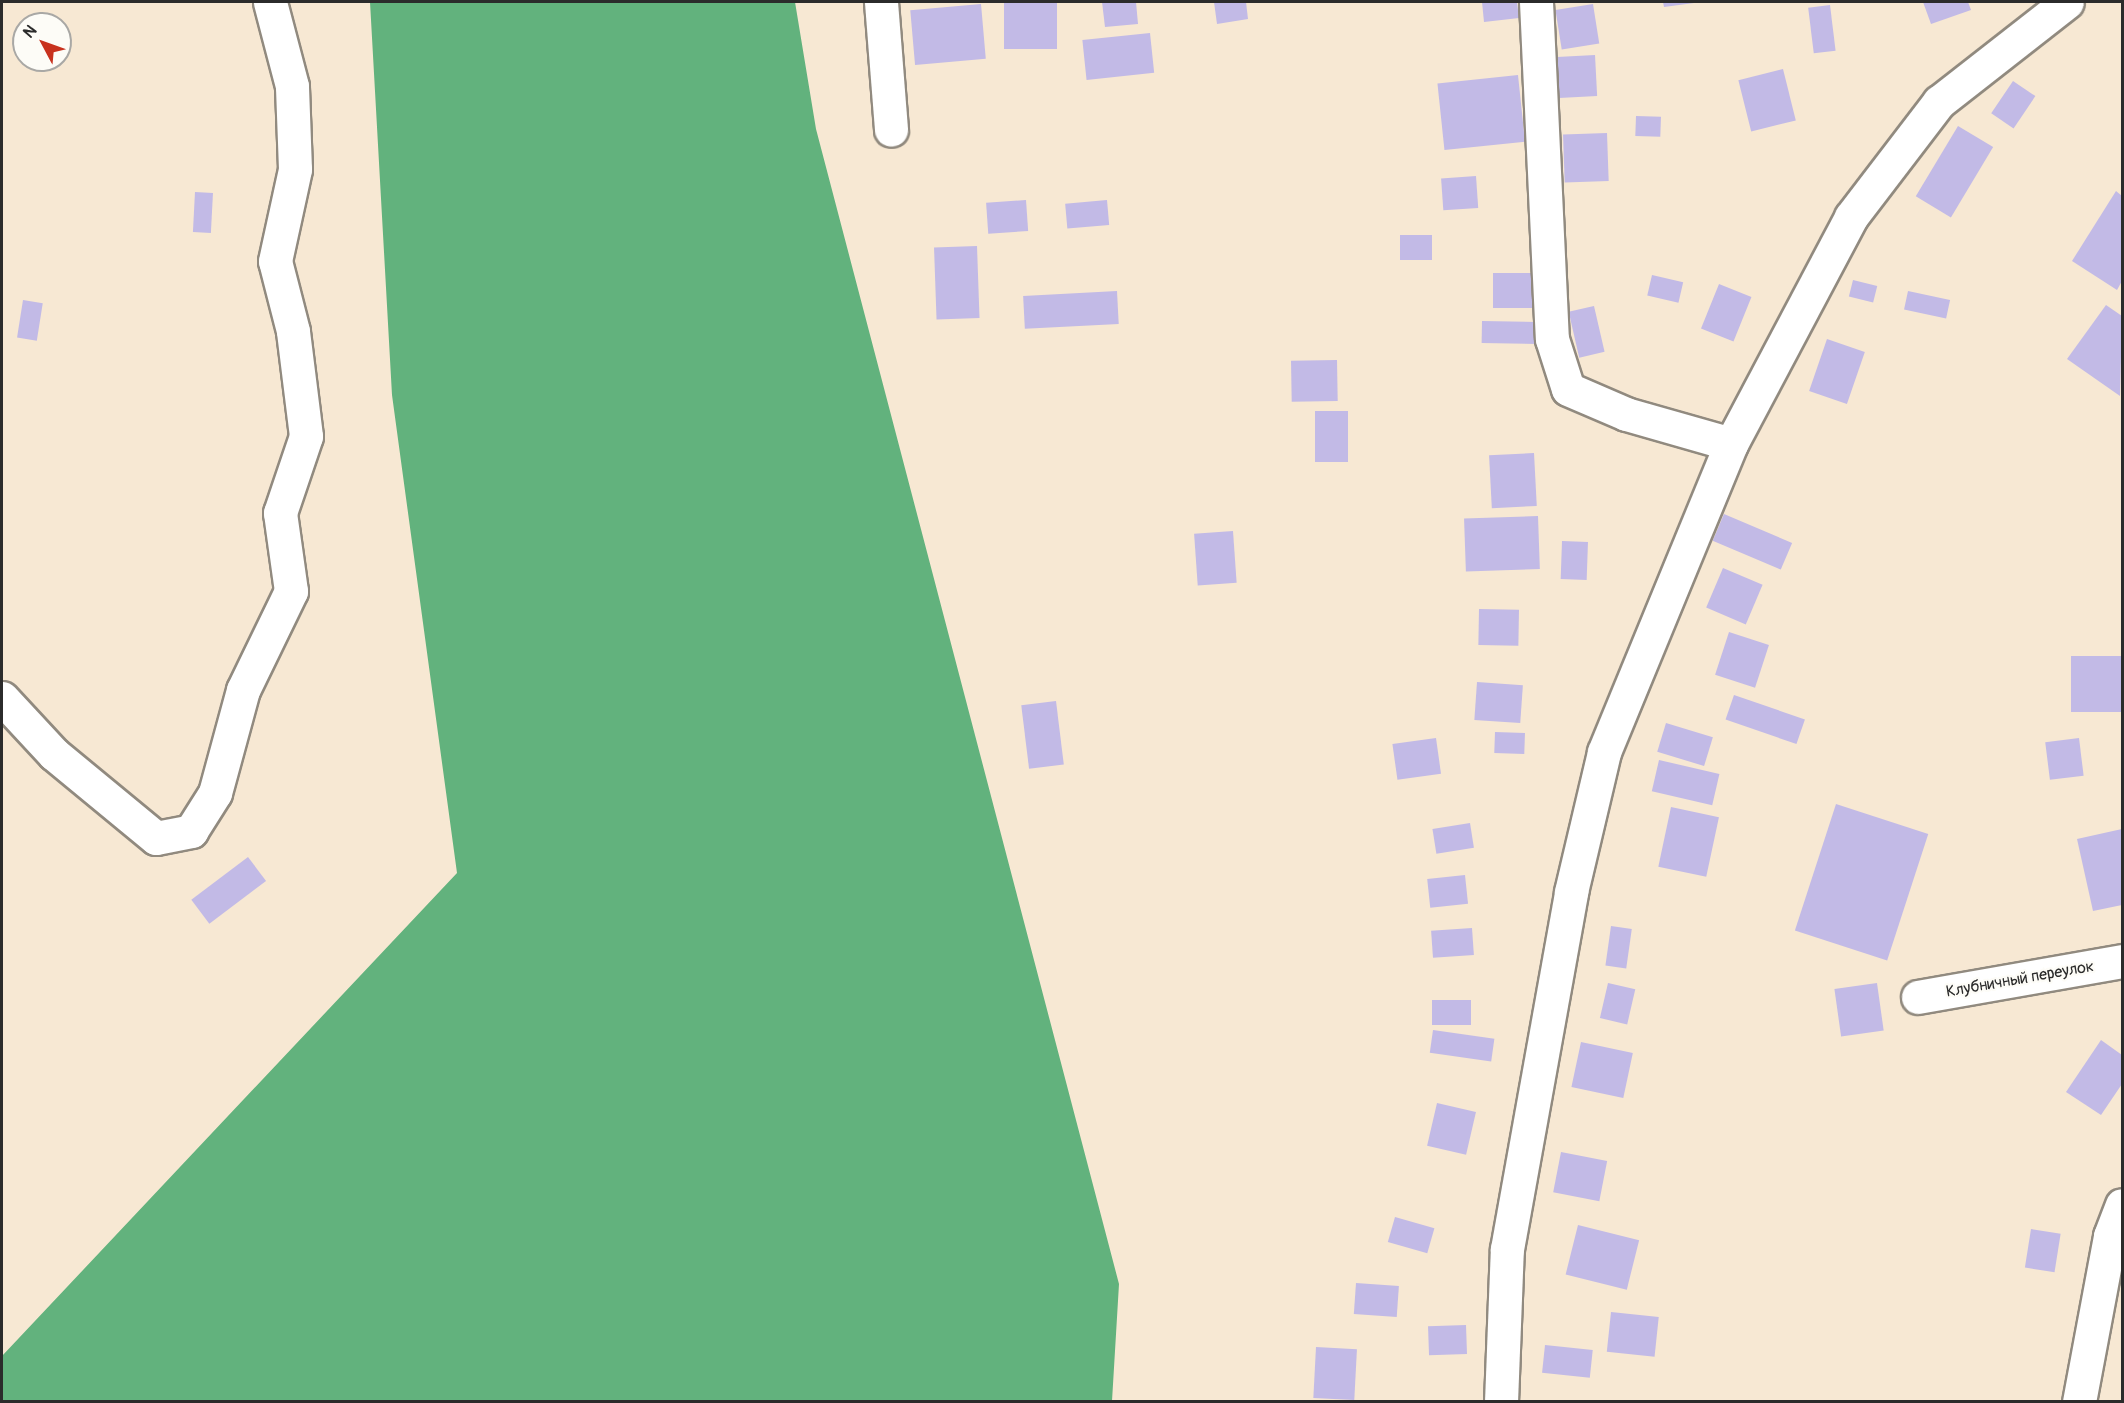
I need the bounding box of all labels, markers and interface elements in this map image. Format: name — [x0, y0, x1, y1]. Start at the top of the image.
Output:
north arrow — [12, 12, 72, 72]
text: N — [19, 21, 41, 42]
street label: Клубничный переулок — [1945, 957, 2095, 1001]

